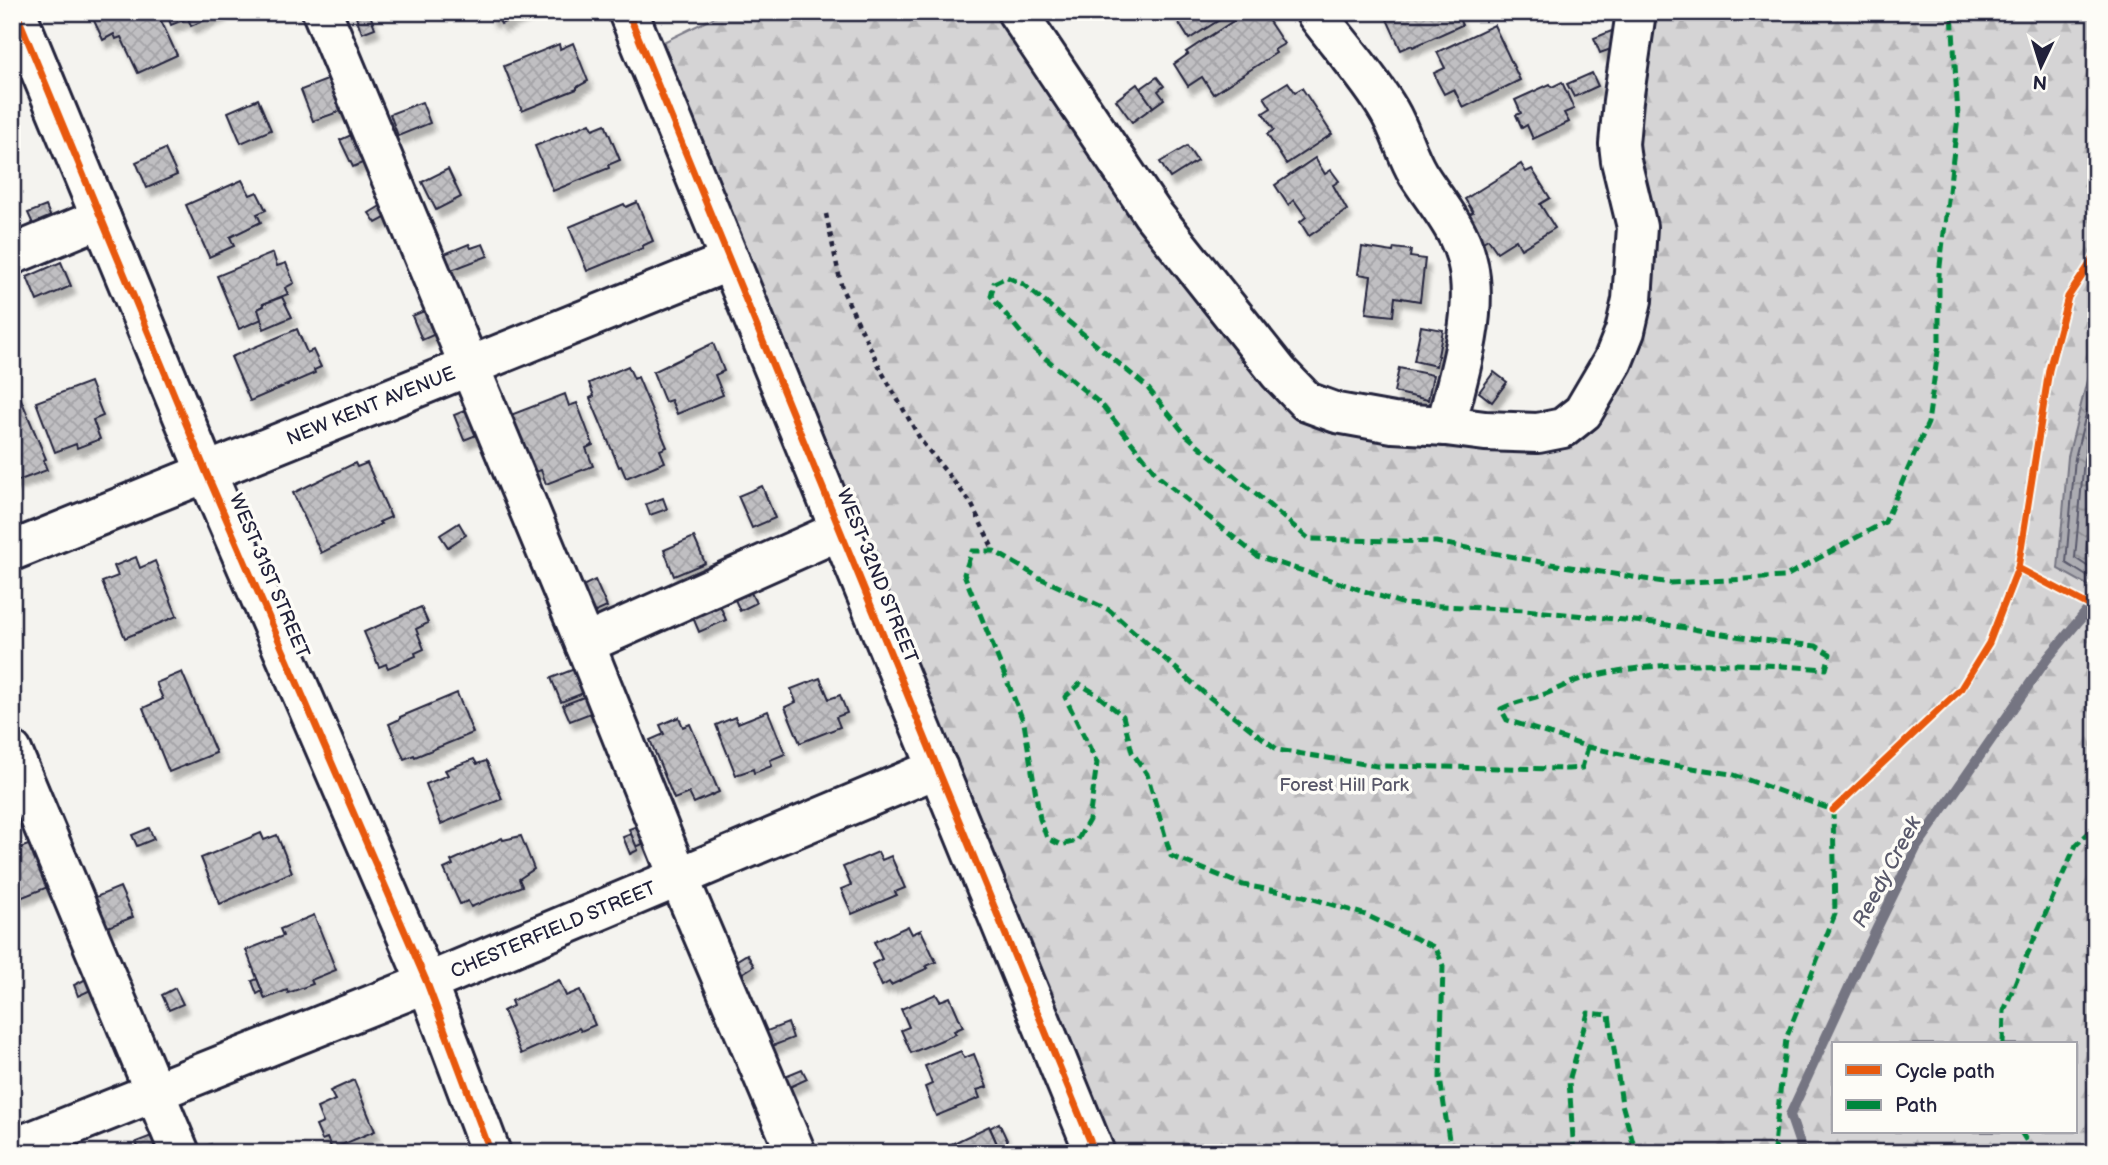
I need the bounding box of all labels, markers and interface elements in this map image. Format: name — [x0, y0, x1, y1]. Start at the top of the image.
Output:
north arrow — [2007, 32, 2076, 102]
text: N — [2032, 69, 2048, 93]
street label: NEW KENT AVENUE — [283, 362, 459, 450]
street label: WEST 32ND STREET — [832, 486, 923, 667]
street label: WEST 31ST STREET — [224, 490, 314, 662]
park label: Forest Hill Park — [1279, 774, 1410, 797]
water label: Reedy Creek — [1847, 812, 1927, 932]
street label: CHESTERFIELD STREET — [447, 876, 660, 983]
legend — [1832, 1042, 2076, 1134]
text: Cycle path — [1895, 1059, 1995, 1084]
text: Path — [1895, 1093, 1937, 1118]

